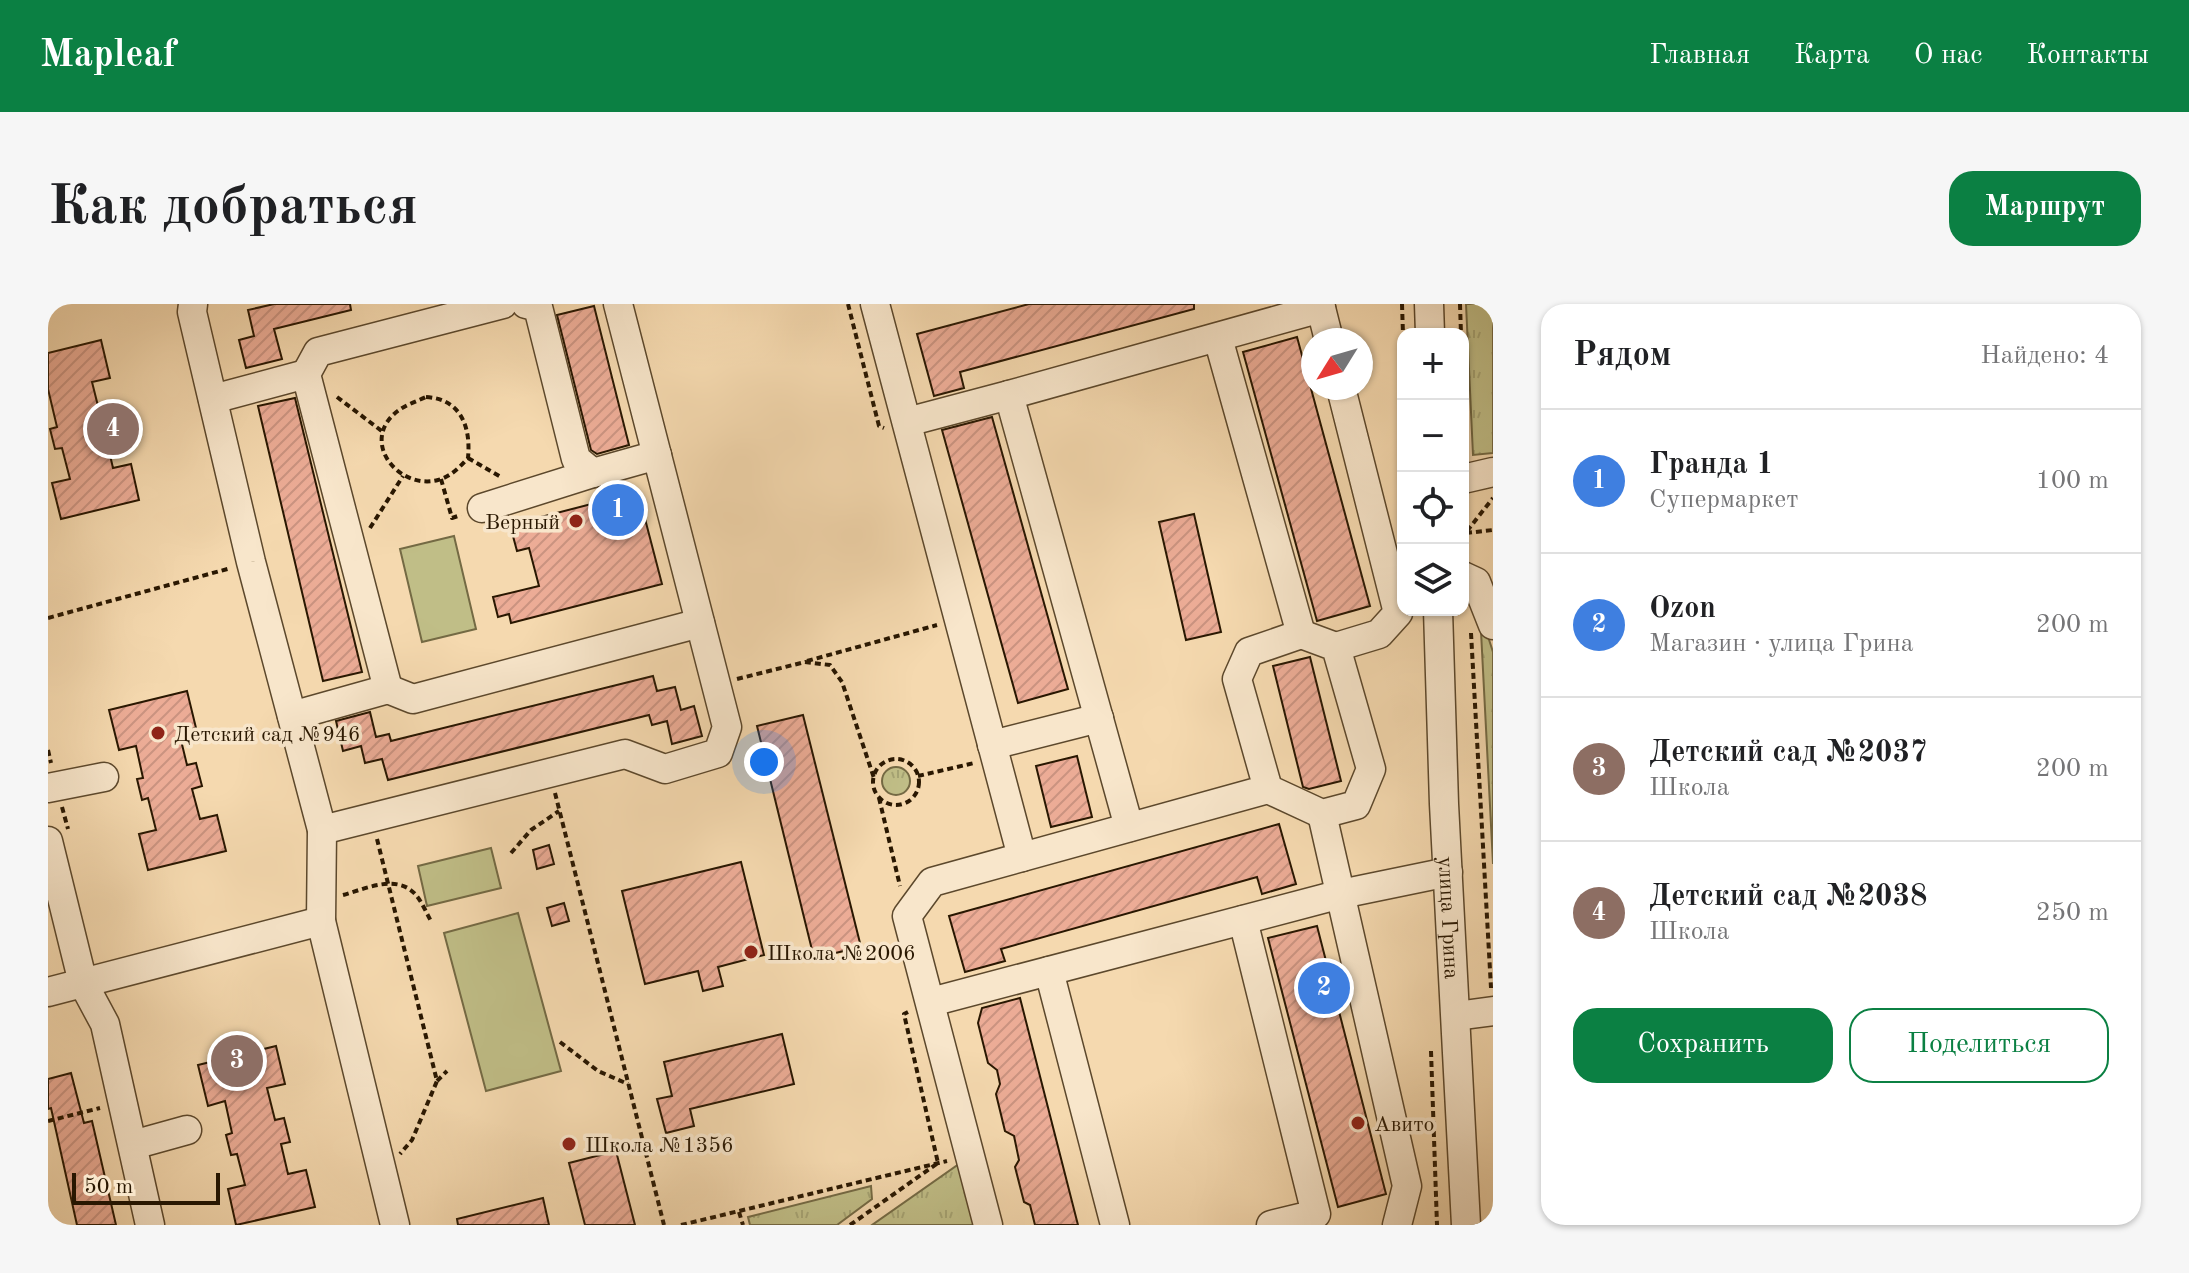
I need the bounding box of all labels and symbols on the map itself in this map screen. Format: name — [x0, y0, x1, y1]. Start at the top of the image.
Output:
north arrow — [1301, 328, 1373, 400]
pin: 4 — [87, 399, 139, 459]
pin: 1 — [592, 480, 644, 540]
place label: Верный — [485, 512, 560, 534]
marker: Верный — [567, 512, 585, 530]
marker: Детский сад №946 — [149, 724, 167, 742]
place label: Детский сад №946 — [174, 724, 360, 746]
your location — [744, 742, 784, 782]
street label: улица Грина — [1434, 856, 1462, 980]
marker: Школа №2006 — [742, 943, 760, 961]
place label: Школа №2006 — [767, 943, 916, 965]
pin: 2 — [1298, 958, 1350, 1018]
pin: 3 — [211, 1031, 263, 1091]
marker: Авито — [1349, 1114, 1367, 1132]
place label: Авито — [1374, 1114, 1435, 1136]
marker: Школа №1356 — [560, 1135, 578, 1153]
place label: Школа №1356 — [585, 1135, 734, 1157]
scale bar — [72, 1169, 220, 1205]

